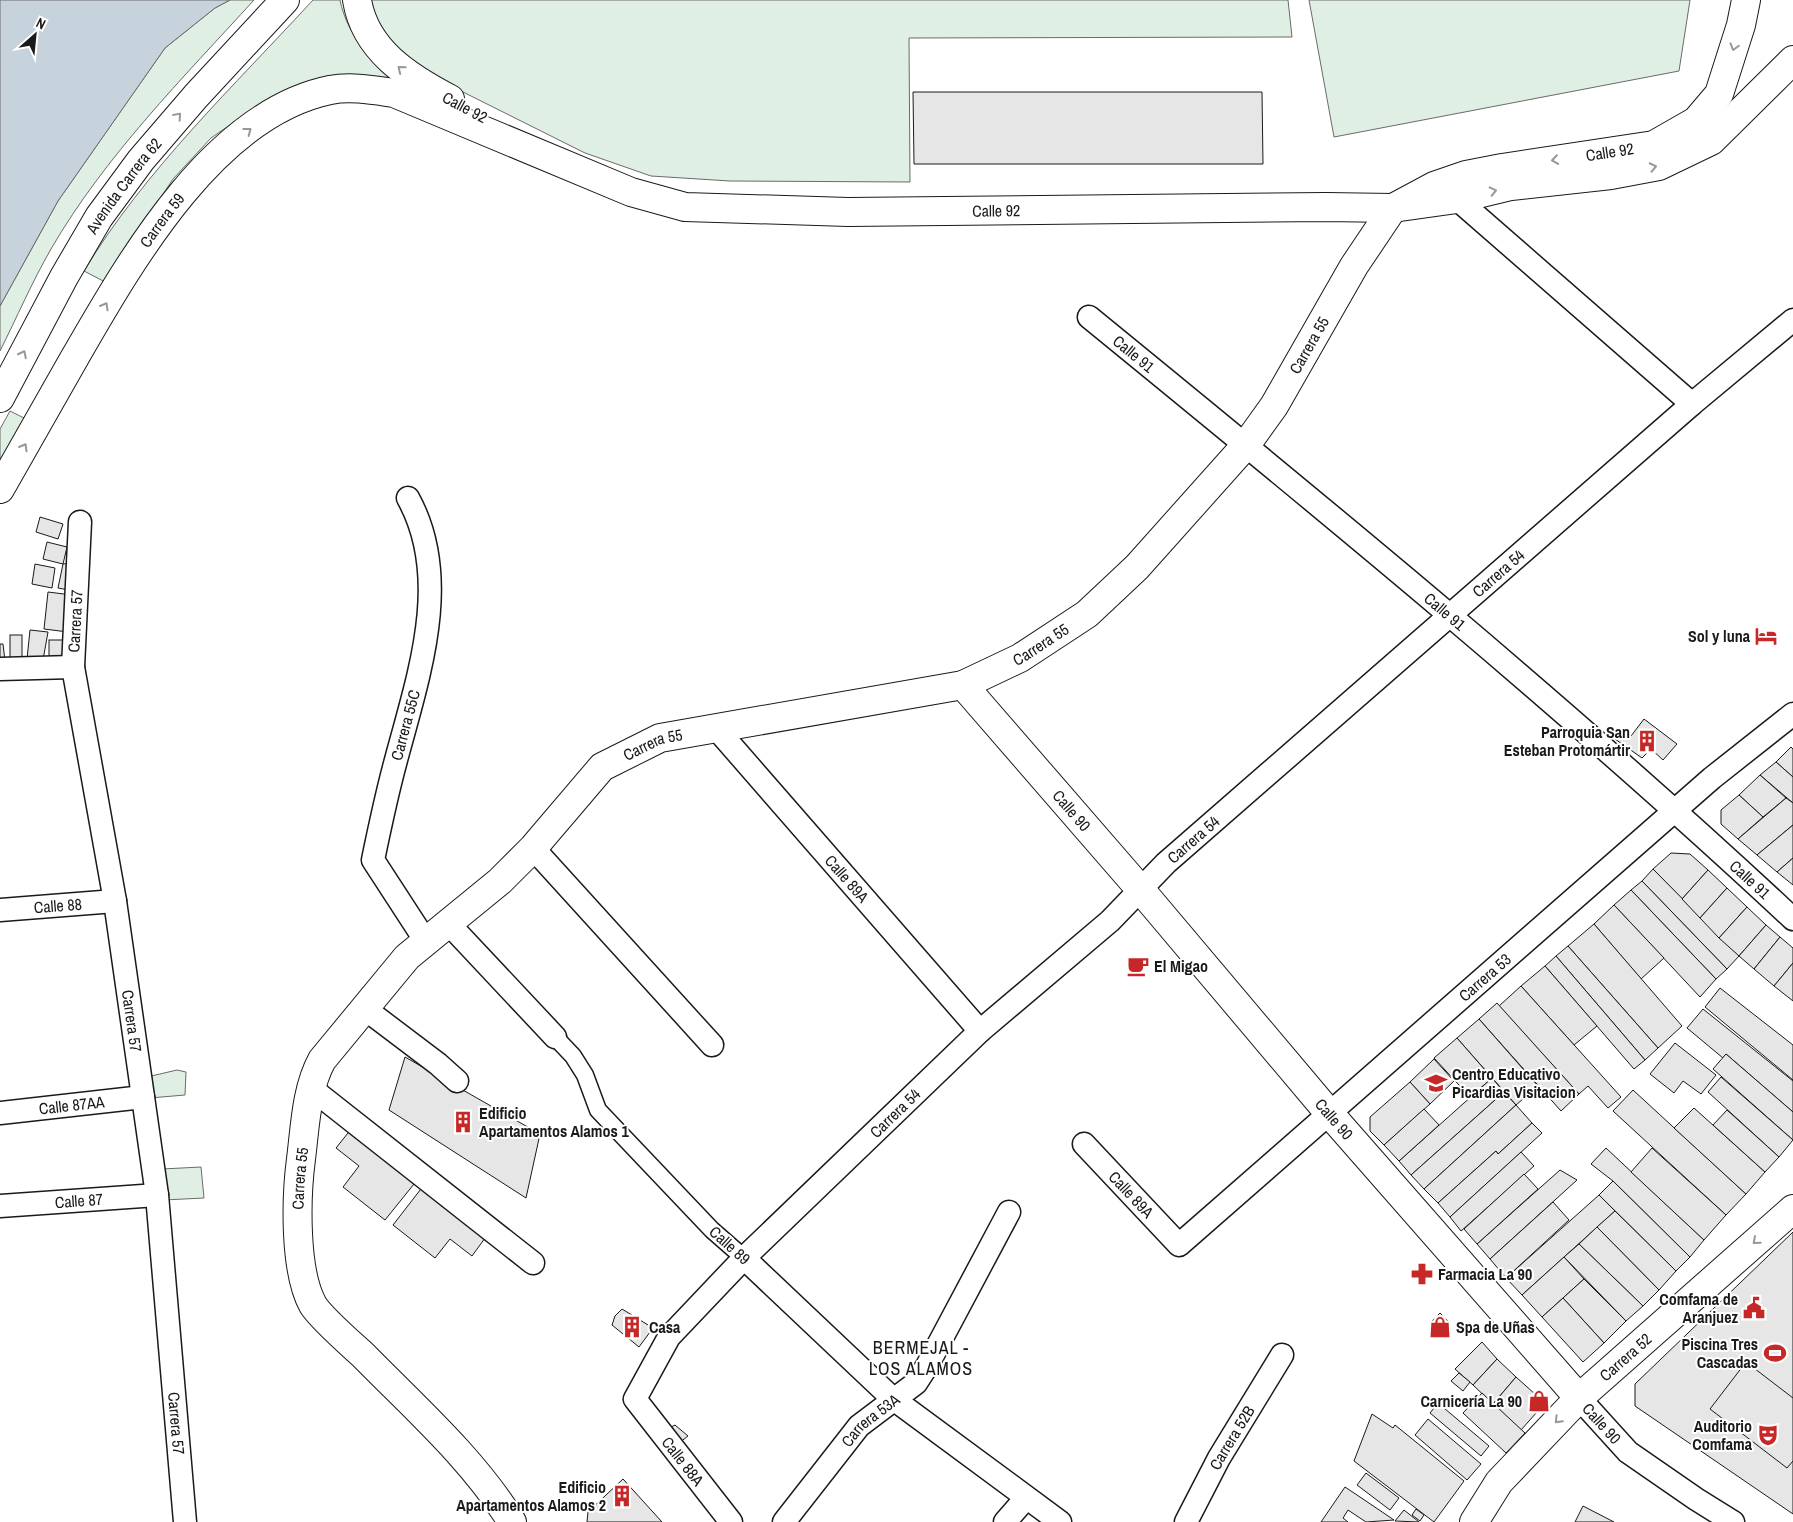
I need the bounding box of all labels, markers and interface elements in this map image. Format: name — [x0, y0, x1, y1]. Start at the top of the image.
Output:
north arrow — [10, 10, 60, 60]
text: N — [33, 14, 49, 33]
one-way arrow — [1730, 43, 1740, 51]
one-way arrow — [397, 66, 406, 75]
street label: Calle 92 — [439, 86, 491, 128]
one-way arrow — [173, 113, 182, 122]
one-way arrow — [242, 128, 252, 137]
street label: Avenida Carrera 62 — [80, 133, 166, 239]
street label: Calle 92 — [1584, 137, 1635, 166]
one-way arrow — [1551, 155, 1560, 165]
one-way arrow — [1649, 162, 1658, 173]
one-way arrow — [1488, 186, 1497, 197]
street label: Carrera 59 — [134, 188, 189, 252]
street label: Calle 92 — [972, 199, 1020, 222]
one-way arrow — [99, 302, 109, 311]
street label: Carrera 55 — [1284, 312, 1334, 378]
street label: Calle 91 — [1108, 330, 1160, 378]
one-way arrow — [17, 350, 27, 359]
one-way arrow — [18, 443, 28, 452]
street label: Carrera 54 — [1467, 544, 1529, 602]
street label: Calle 91 — [1420, 587, 1471, 636]
street label: Carrera 57 — [62, 589, 88, 653]
street label: Carrera 55 — [1009, 618, 1073, 671]
hotel icon: Sol y luna — [1753, 623, 1779, 649]
place label: Sol y luna — [1688, 625, 1751, 647]
street label: Carrera 55C — [385, 687, 425, 763]
place label: Parroquia San Esteban Protomártir — [1504, 721, 1631, 761]
street label: Carrera 55 — [619, 723, 684, 766]
building icon: Parroquia San Esteban Protomártir — [1634, 728, 1660, 754]
street label: Calle 90 — [1048, 785, 1096, 836]
street label: Carrera 54 — [1162, 810, 1224, 868]
street label: Calle 89A — [820, 850, 874, 907]
street label: Calle 91 — [1725, 855, 1776, 904]
street label: Calle 88 — [33, 893, 83, 918]
street label: Carrera 53 — [1454, 948, 1515, 1006]
cafe icon: El Migao — [1125, 953, 1151, 979]
place label: El Migao — [1154, 955, 1208, 977]
street label: Carrera 57 — [117, 988, 147, 1053]
place label: Centro Educativo Picardias Visitacion — [1452, 1063, 1576, 1103]
school or university icon: Centro Educativo Picardias Visitacion — [1423, 1070, 1449, 1096]
street label: Carrera 54 — [865, 1083, 925, 1143]
street label: Calle 87AA — [38, 1090, 106, 1120]
street label: Calle 90 — [1310, 1093, 1358, 1144]
place label: Edificio Apartamentos Alamos 1 — [479, 1102, 629, 1142]
building icon: Edificio Apartamentos Alamos 1 — [450, 1109, 476, 1135]
street label: Carrera 55 — [287, 1146, 313, 1210]
street label: Calle 89A — [1104, 1166, 1159, 1223]
street label: Calle 87 — [54, 1188, 104, 1213]
street label: Calle 89 — [705, 1221, 755, 1269]
one-way arrow — [1753, 1235, 1762, 1244]
pharmacy icon: Farmacia La 90 — [1409, 1261, 1435, 1287]
place label: Farmacia La 90 — [1438, 1263, 1532, 1285]
place label: Comfama de Aranjuez — [1659, 1288, 1738, 1328]
public building icon: Comfama de Aranjuez — [1741, 1295, 1767, 1321]
building icon: Casa — [619, 1314, 645, 1340]
shop icon: Spa de Uñas — [1427, 1314, 1453, 1340]
place label: Casa — [649, 1316, 681, 1338]
place label: Spa de Uñas — [1456, 1316, 1535, 1338]
street label: Carrera 52 — [1595, 1328, 1656, 1386]
place label: Piscina Tres Cascadas — [1681, 1333, 1758, 1373]
district label: BERMEJAL - LOS ALAMOS — [869, 1335, 973, 1381]
sports icon: Piscina Tres Cascadas — [1762, 1340, 1788, 1366]
street label: Carrera 53A — [836, 1388, 904, 1451]
shop icon: Carnicería La 90 — [1526, 1388, 1552, 1414]
place label: Carnicería La 90 — [1421, 1390, 1522, 1412]
street label: Carrera 57 — [163, 1391, 190, 1455]
street label: Calle 90 — [1578, 1398, 1626, 1448]
street label: Carrera 52B — [1204, 1401, 1260, 1473]
one-way arrow — [1555, 1414, 1564, 1423]
place label: Auditorio Comfama — [1692, 1415, 1753, 1455]
theatre icon: Auditorio Comfama — [1755, 1422, 1781, 1448]
street label: Calle 88A — [657, 1432, 709, 1490]
place label: Edificio Apartamentos Alamos 2 — [456, 1476, 606, 1516]
building icon: Edificio Apartamentos Alamos 2 — [609, 1483, 635, 1509]

